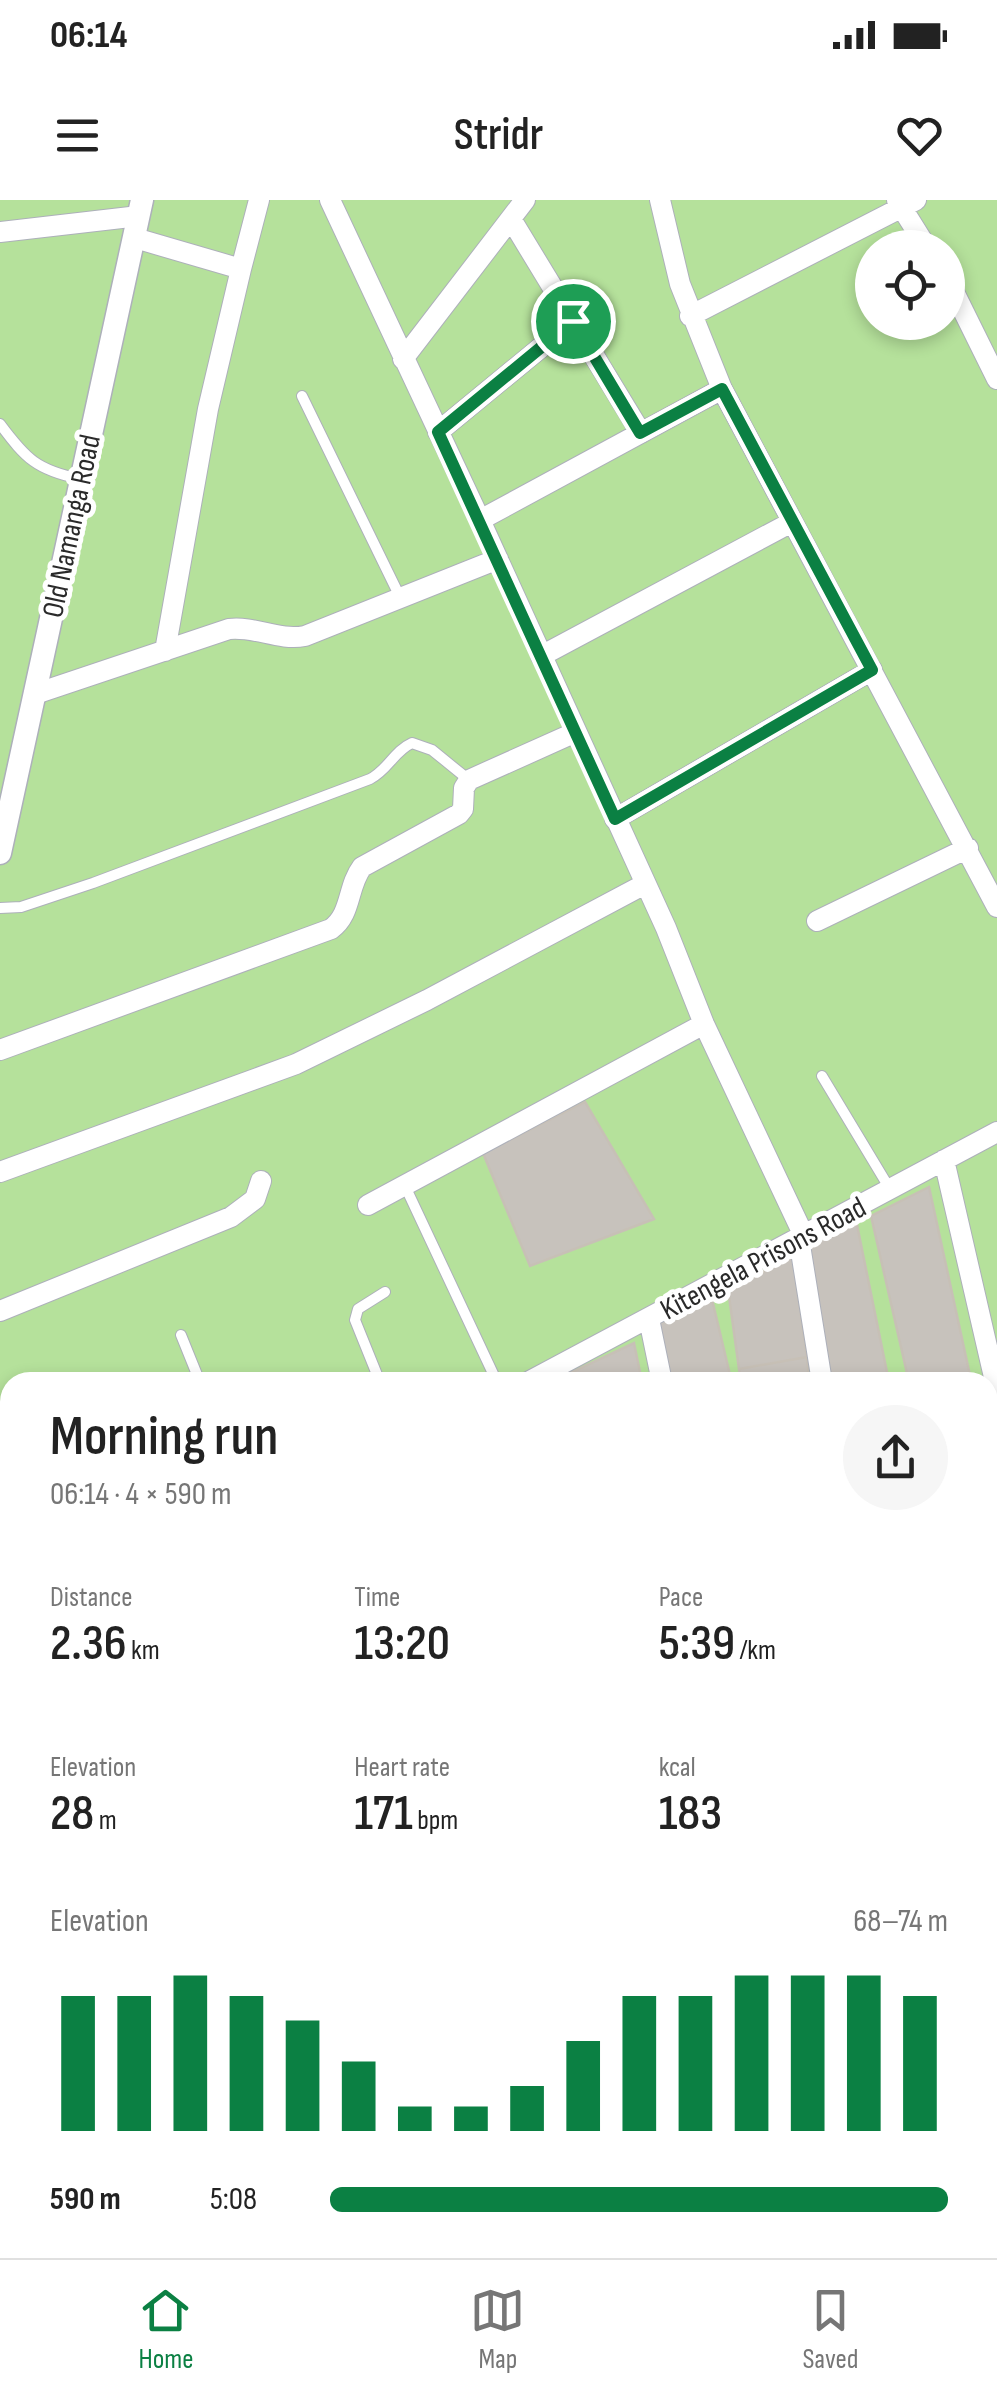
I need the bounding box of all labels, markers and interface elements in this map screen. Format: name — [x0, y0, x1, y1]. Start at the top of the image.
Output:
text: 06:14 — [50, 13, 127, 58]
icon: menu — [50, 108, 105, 163]
text: Stridr — [454, 108, 543, 163]
icon: heart — [892, 108, 947, 163]
map controls — [855, 230, 965, 340]
button: locate — [855, 230, 965, 340]
pin — [531, 279, 616, 364]
icon: arrive — [546, 294, 601, 349]
street label: Old Namanga Road — [35, 431, 109, 621]
street label: Kitengela Prisons Road — [655, 1190, 872, 1328]
text: Morning run — [50, 1404, 278, 1471]
button: share — [843, 1405, 948, 1510]
text: 06:14 · 4 × 590 m — [50, 1475, 232, 1514]
text: Distance — [50, 1581, 133, 1614]
text: Time — [354, 1581, 400, 1614]
text: Pace — [659, 1581, 703, 1614]
text: 2.36 — [50, 1614, 127, 1674]
text: 13:20 — [354, 1614, 450, 1674]
text: 5:39 — [659, 1614, 735, 1674]
text: km — [127, 1634, 160, 1667]
text: /km — [735, 1634, 776, 1667]
text: Elevation — [50, 1751, 136, 1784]
text: Heart rate — [354, 1751, 450, 1784]
text: kcal — [659, 1751, 696, 1784]
text: 28 — [50, 1784, 94, 1844]
text: 171 — [354, 1784, 413, 1844]
text: 183 — [659, 1784, 722, 1844]
text: m — [94, 1804, 117, 1837]
text: bpm — [413, 1804, 458, 1837]
text: Elevation — [50, 1902, 149, 1941]
text: 68–74 m — [853, 1902, 948, 1941]
text: 590 m — [50, 2180, 121, 2219]
text: 5:08 — [210, 2180, 257, 2219]
tab: Home — [138, 2283, 194, 2376]
tab: Map — [470, 2283, 525, 2376]
tab: Saved — [802, 2283, 859, 2376]

